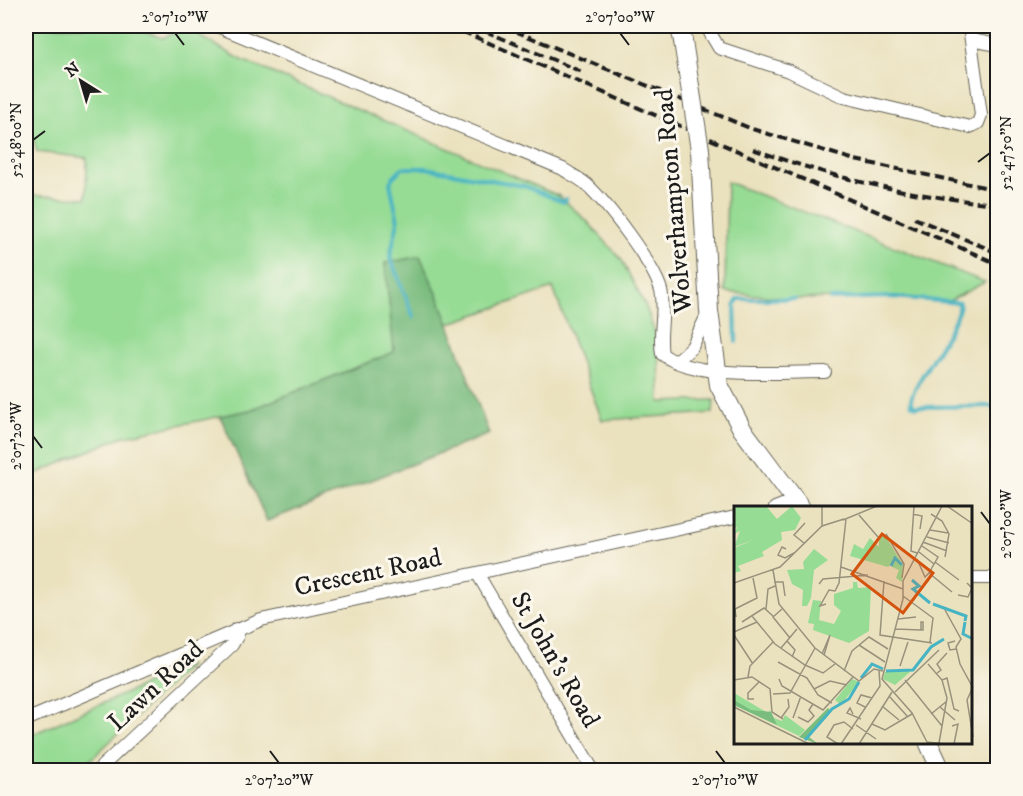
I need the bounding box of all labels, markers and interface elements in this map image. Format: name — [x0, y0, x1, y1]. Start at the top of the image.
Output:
text: 2°07'10"W — [142, 8, 209, 27]
text: 2°07'00"W — [585, 8, 655, 27]
north arrow — [51, 51, 111, 111]
text: N — [61, 58, 84, 82]
street label: Wolverhampton Road — [648, 87, 700, 316]
text: 52°48'00"N — [7, 102, 26, 178]
text: 52°47'50"N — [997, 116, 1016, 190]
text: 2°07'20"W — [7, 401, 26, 470]
text: 2°07'00"W — [997, 489, 1016, 559]
inset map — [734, 506, 972, 745]
street label: Crescent Road — [291, 541, 445, 605]
street label: St John's Road — [503, 586, 607, 734]
street label: Lawn Road — [101, 633, 211, 739]
text: 2°07'20"W — [245, 771, 314, 790]
text: 2°07'10"W — [692, 771, 759, 790]

